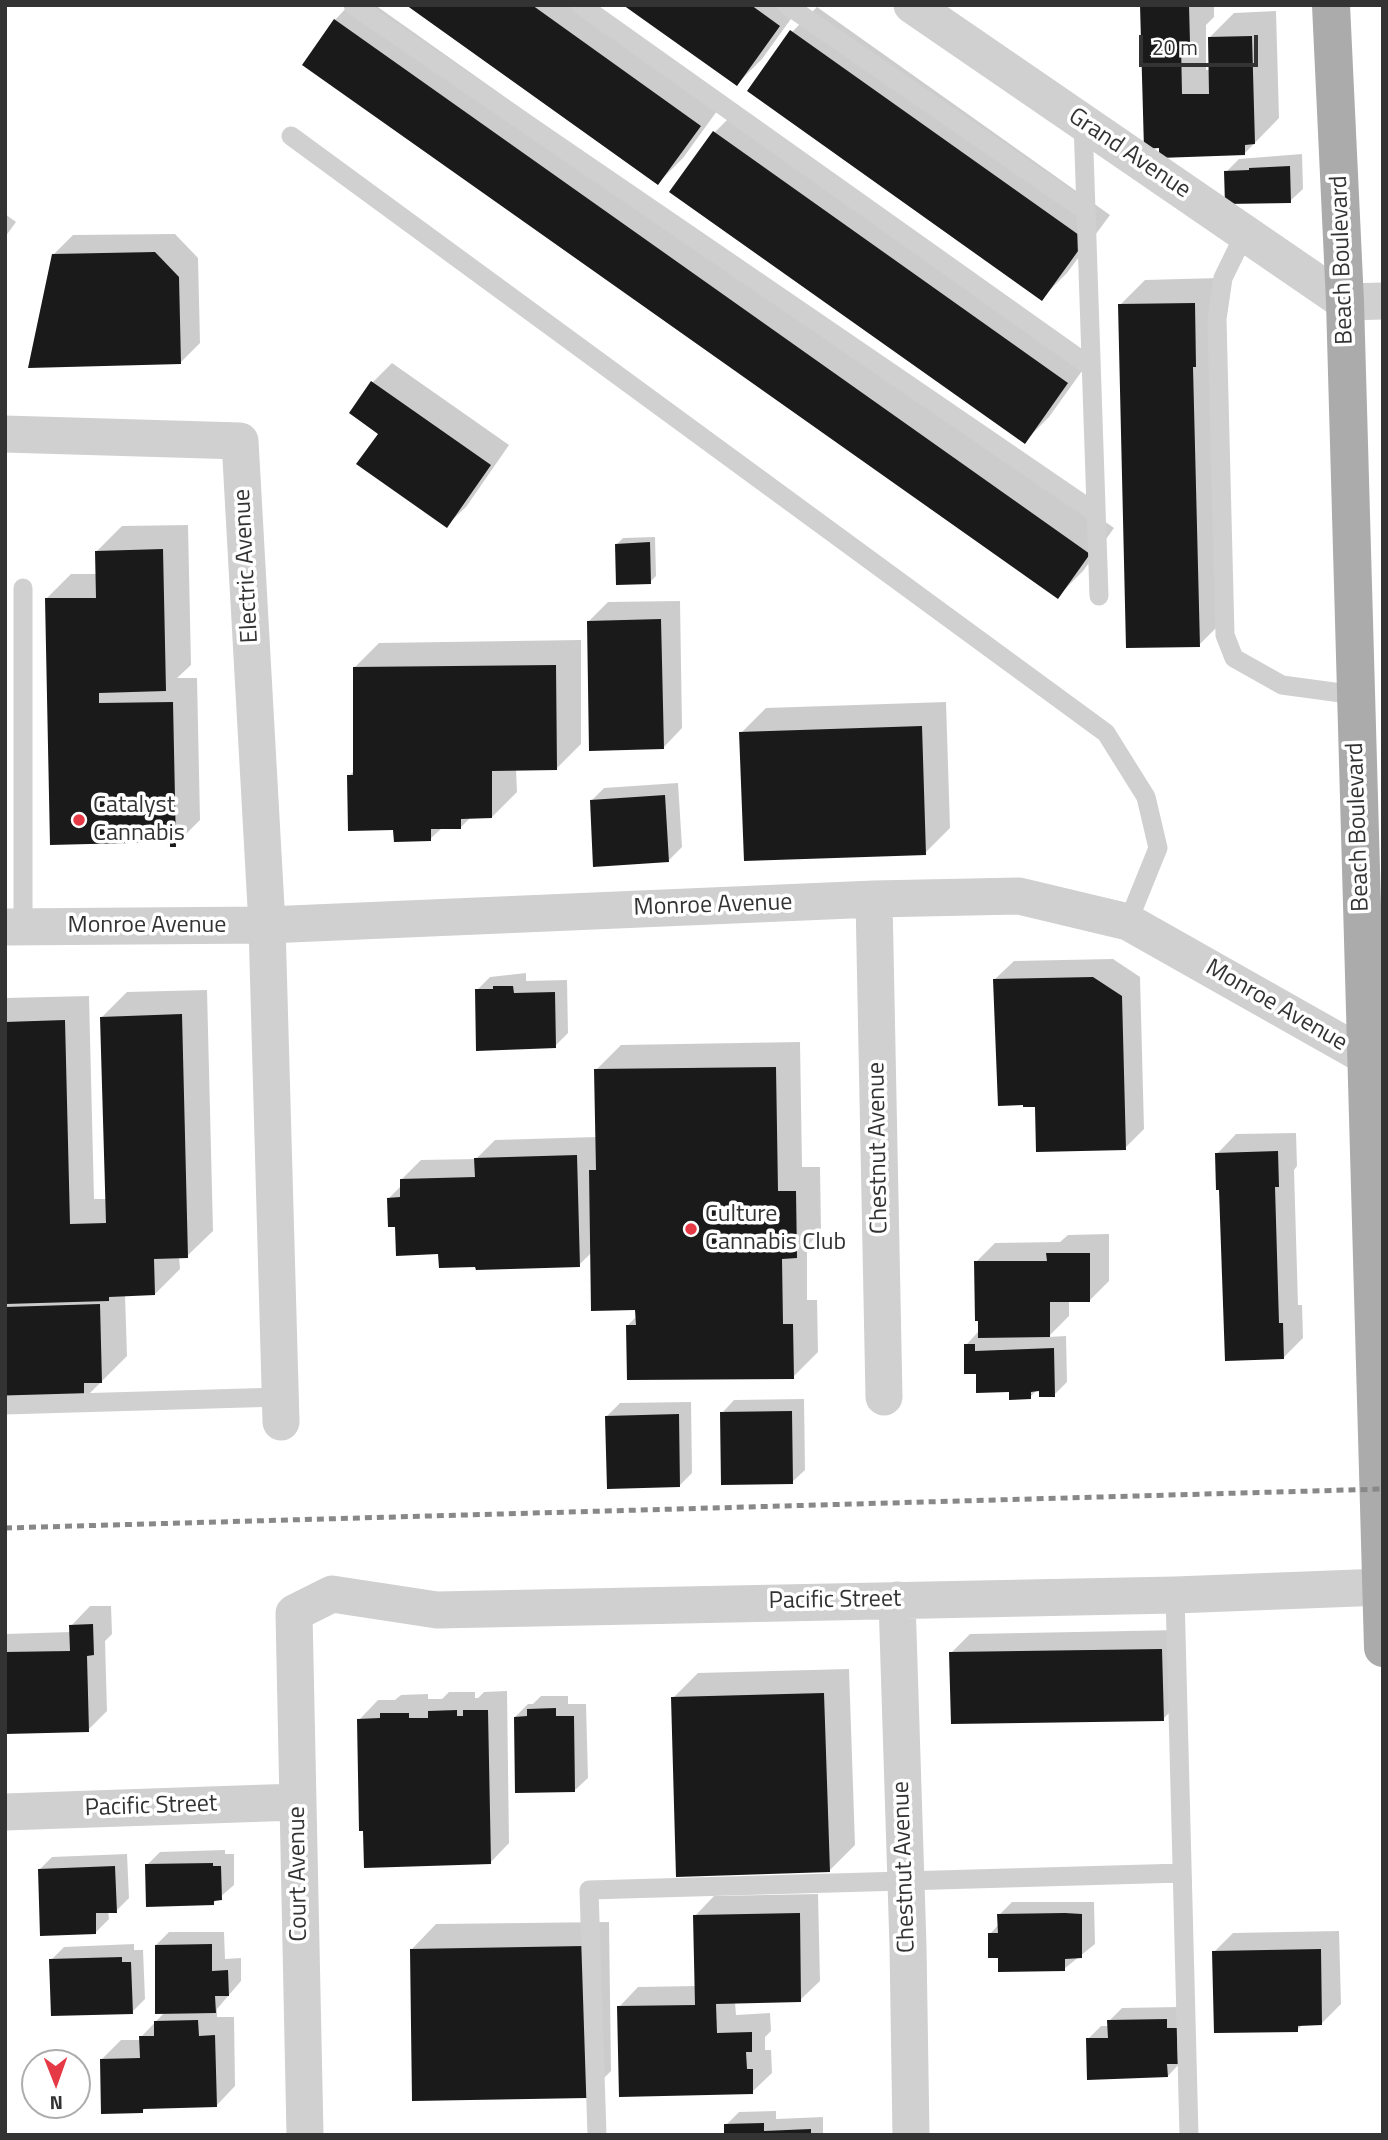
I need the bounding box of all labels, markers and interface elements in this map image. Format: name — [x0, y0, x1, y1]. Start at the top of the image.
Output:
scale bar — [1143, 21, 1262, 65]
text: 20 m — [1152, 31, 1198, 63]
street label: Grand Avenue — [1062, 103, 1196, 205]
street label: Beach Boulevard — [1326, 175, 1360, 345]
street label: Electric Avenue — [229, 488, 265, 644]
street label: Beach Boulevard — [1342, 742, 1376, 912]
place label: Catalyst Cannabis — [93, 792, 185, 848]
marker: Catalyst Cannabis — [71, 812, 87, 828]
street label: Monroe Avenue — [633, 889, 793, 923]
street label: Monroe Avenue — [68, 912, 226, 940]
street label: Monroe Avenue — [1200, 954, 1352, 1058]
street label: Chestnut Avenue — [863, 1062, 895, 1234]
place label: Culture Cannabis Club — [705, 1201, 846, 1257]
marker: Culture Cannabis Club — [683, 1221, 699, 1237]
street label: Pacific Street — [768, 1585, 902, 1617]
street label: Chestnut Avenue — [888, 1781, 922, 1953]
street label: Pacific Street — [84, 1790, 218, 1824]
street label: Court Avenue — [283, 1806, 315, 1942]
north arrow — [21, 2049, 91, 2119]
text: N — [50, 2089, 63, 2118]

